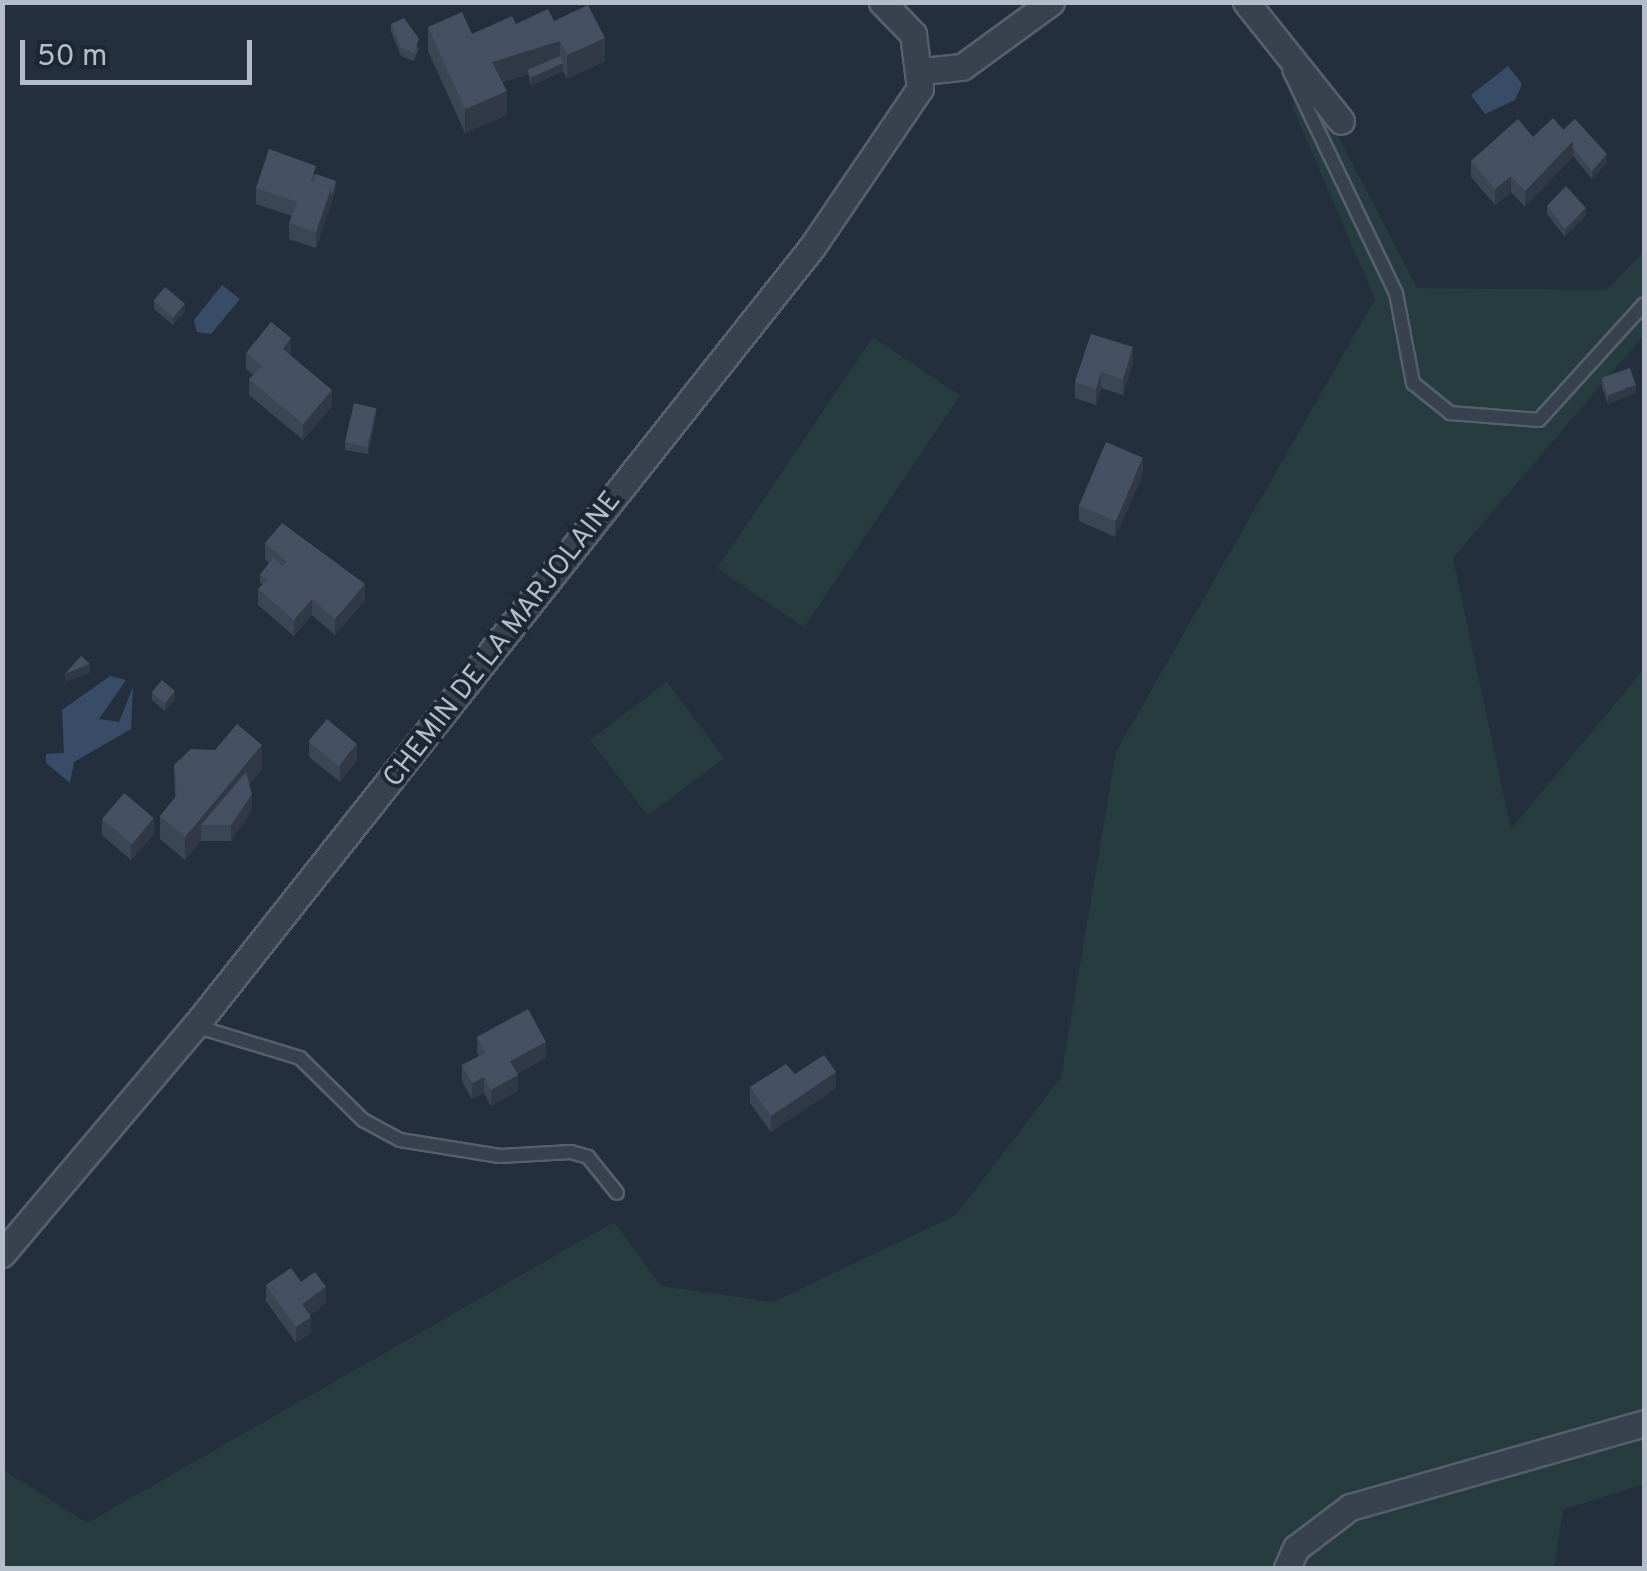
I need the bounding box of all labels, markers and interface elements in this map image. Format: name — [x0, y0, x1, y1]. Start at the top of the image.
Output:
scale bar — [25, 20, 258, 82]
text: 50 m — [37, 39, 107, 76]
street label: CHEMIN DE LA MARJOLAINE — [377, 485, 629, 795]

